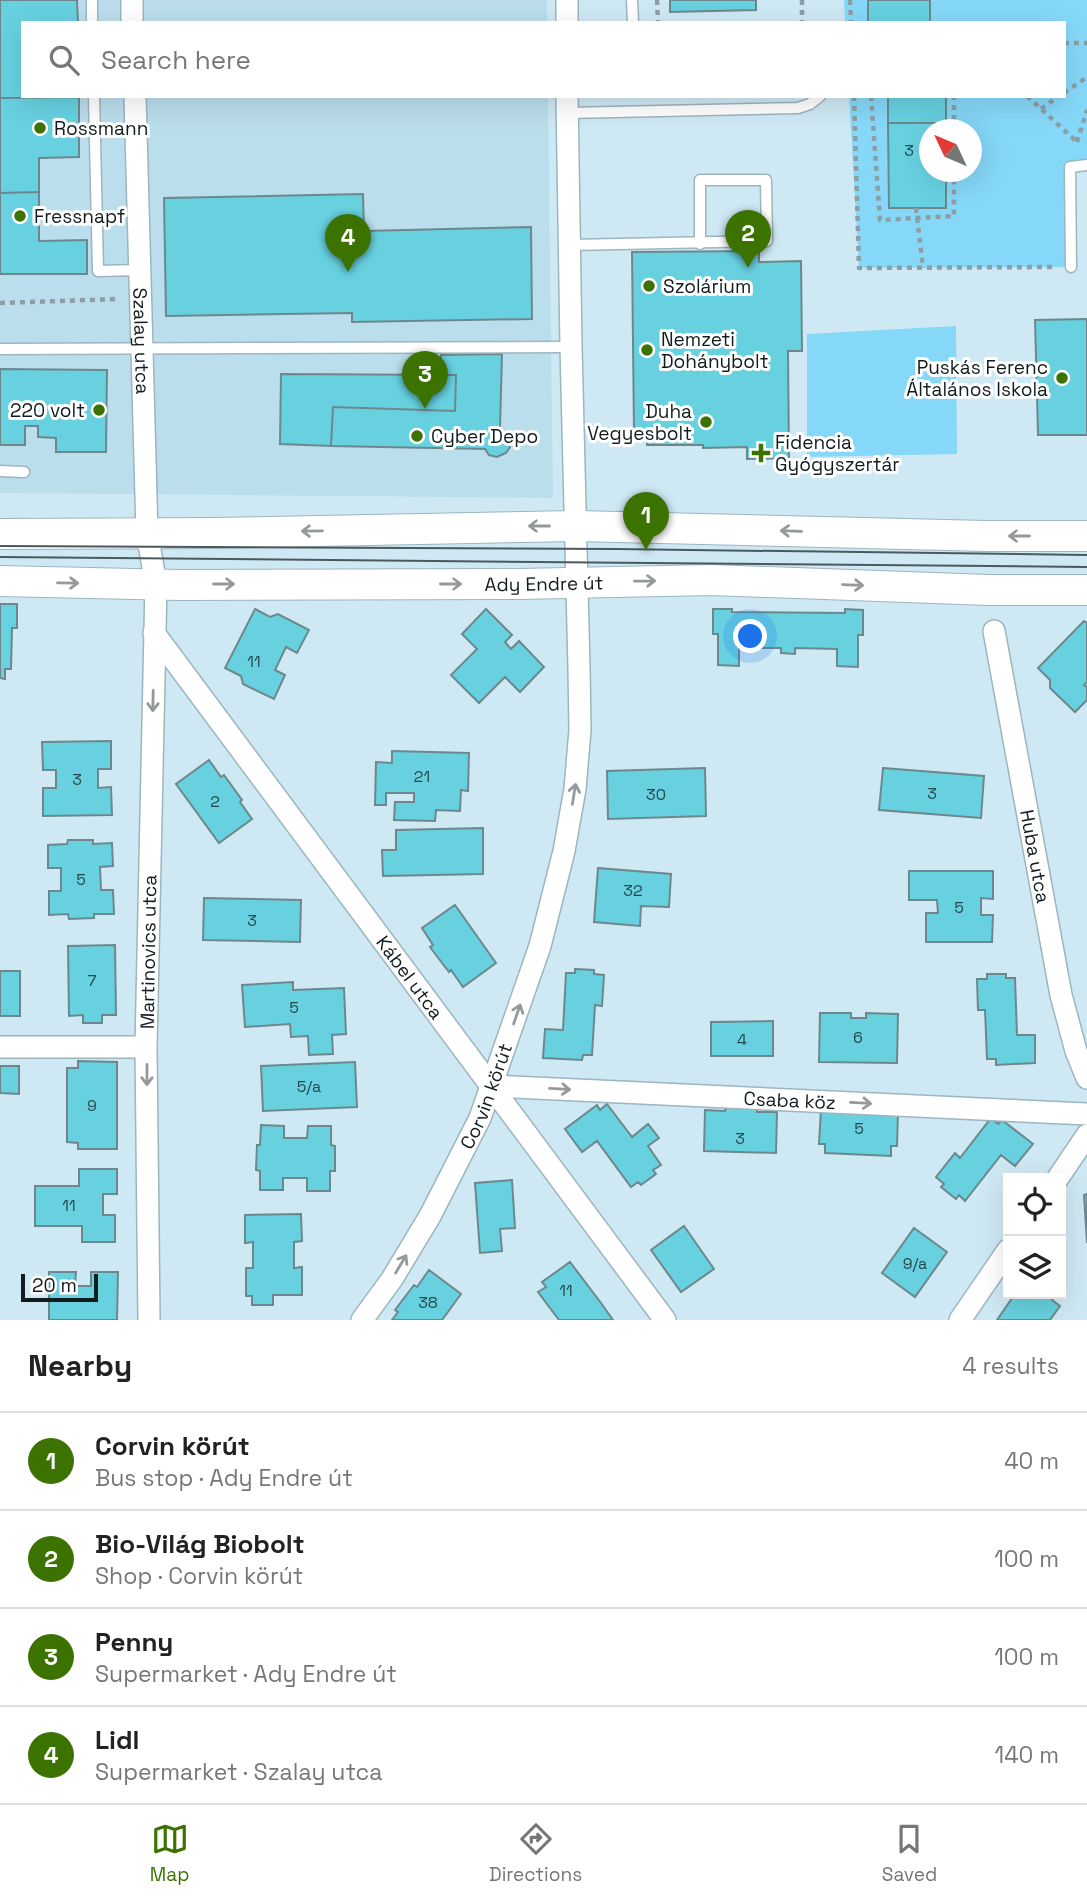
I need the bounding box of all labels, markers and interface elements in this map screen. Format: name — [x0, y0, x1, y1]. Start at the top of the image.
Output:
search box — [21, 21, 1066, 98]
icon: search — [45, 41, 83, 79]
text: Search here — [101, 43, 251, 77]
place label: Rossmann — [54, 116, 148, 141]
north arrow — [919, 119, 982, 182]
marker: Rossmann — [32, 120, 48, 136]
house number: 3 — [904, 140, 914, 161]
place label: Fressnapf — [34, 204, 125, 229]
marker: Fressnapf — [12, 208, 28, 224]
pin: 2 — [725, 210, 771, 268]
pin: 4 — [325, 214, 371, 272]
place label: Szolárium — [663, 274, 751, 299]
marker: Szolárium — [641, 278, 657, 294]
street label: Szalay utca — [127, 287, 155, 395]
place label: Nemzeti Dohánybolt — [661, 327, 768, 374]
marker: Nemzeti Dohánybolt — [639, 342, 655, 358]
pin: 3 — [402, 351, 448, 409]
place label: Puskás Ferenc Általános Iskola — [906, 355, 1048, 402]
marker: Puskás Ferenc Általános Iskola — [1054, 370, 1070, 386]
place label: 220 volt — [10, 398, 85, 423]
place label: Duha Vegyesbolt — [587, 399, 692, 446]
marker: 220 volt — [91, 402, 107, 418]
marker: Duha Vegyesbolt — [698, 414, 714, 430]
place label: Cyber Depo — [431, 424, 538, 449]
marker: Cyber Depo — [409, 428, 425, 444]
place label: Fidencia Gyógyszertár — [775, 430, 899, 477]
marker: Fidencia Gyógyszertár — [753, 445, 769, 461]
pin: 1 — [623, 492, 669, 550]
one-way arrow — [528, 519, 551, 533]
one-way arrow — [301, 524, 324, 538]
one-way arrow — [780, 524, 803, 537]
one-way arrow — [1008, 529, 1031, 543]
street label: Ady Endre út — [485, 570, 604, 597]
one-way arrow — [633, 575, 656, 588]
one-way arrow — [56, 576, 79, 590]
one-way arrow — [212, 577, 235, 591]
one-way arrow — [440, 577, 463, 591]
one-way arrow — [841, 578, 864, 591]
your location — [733, 619, 767, 653]
house number: 11 — [247, 651, 261, 672]
one-way arrow — [147, 689, 160, 712]
house number: 21 — [414, 766, 430, 787]
house number: 3 — [72, 769, 82, 790]
one-way arrow — [568, 783, 581, 806]
house number: 3 — [927, 783, 937, 804]
house number: 30 — [646, 784, 666, 805]
house number: 2 — [210, 791, 220, 812]
street label: Huba utca — [1014, 808, 1056, 905]
house number: 5 — [76, 869, 86, 890]
street label: Martinovics utca — [135, 875, 162, 1029]
house number: 32 — [623, 880, 643, 901]
house number: 5 — [954, 897, 964, 918]
house number: 3 — [247, 910, 257, 931]
street label: Kábel utca — [370, 931, 449, 1024]
house number: 7 — [87, 970, 97, 991]
house number: 5 — [289, 997, 299, 1018]
one-way arrow — [511, 1003, 524, 1025]
house number: 6 — [853, 1027, 863, 1048]
house number: 4 — [737, 1029, 747, 1050]
street label: Corvin körút — [454, 1040, 518, 1153]
one-way arrow — [140, 1064, 154, 1087]
house number: 5/a — [297, 1076, 321, 1097]
one-way arrow — [548, 1083, 571, 1096]
street label: Csaba köz — [743, 1086, 836, 1115]
house number: 9 — [87, 1095, 97, 1116]
one-way arrow — [849, 1097, 872, 1110]
house number: 5 — [854, 1118, 864, 1139]
house number: 3 — [735, 1128, 745, 1149]
map controls — [1003, 1173, 1066, 1299]
button: locate — [1003, 1173, 1066, 1236]
house number: 11 — [62, 1195, 76, 1216]
button: layers — [1003, 1236, 1066, 1299]
house number: 9/a — [903, 1253, 927, 1274]
one-way arrow — [394, 1254, 408, 1274]
scale bar — [21, 1271, 98, 1303]
text: 20 m — [32, 1273, 77, 1298]
house number: 11 — [559, 1280, 573, 1301]
house number: 38 — [418, 1292, 438, 1313]
text: Nearby — [28, 1346, 132, 1385]
text: 4 results — [962, 1351, 1059, 1381]
text: Corvin körút — [95, 1429, 250, 1463]
text: 1 — [46, 1446, 56, 1476]
text: 40 m — [1004, 1446, 1059, 1476]
text: Bus stop · Ady Endre út — [95, 1463, 353, 1493]
text: Bio-Világ Biobolt — [95, 1527, 305, 1561]
text: 2 — [44, 1544, 58, 1574]
text: 100 m — [994, 1544, 1059, 1574]
text: Shop · Corvin körút — [95, 1561, 303, 1591]
text: Penny — [95, 1625, 173, 1659]
text: 3 — [44, 1642, 58, 1672]
text: 100 m — [994, 1642, 1059, 1672]
text: Supermarket · Ady Endre út — [95, 1659, 397, 1689]
text: Lidl — [95, 1723, 140, 1757]
text: 4 — [44, 1740, 58, 1770]
text: 140 m — [995, 1740, 1059, 1770]
text: Supermarket · Szalay utca — [95, 1757, 383, 1787]
tab: Map — [150, 1820, 189, 1887]
tab: Directions — [489, 1820, 582, 1887]
tab: Saved — [882, 1820, 937, 1887]

